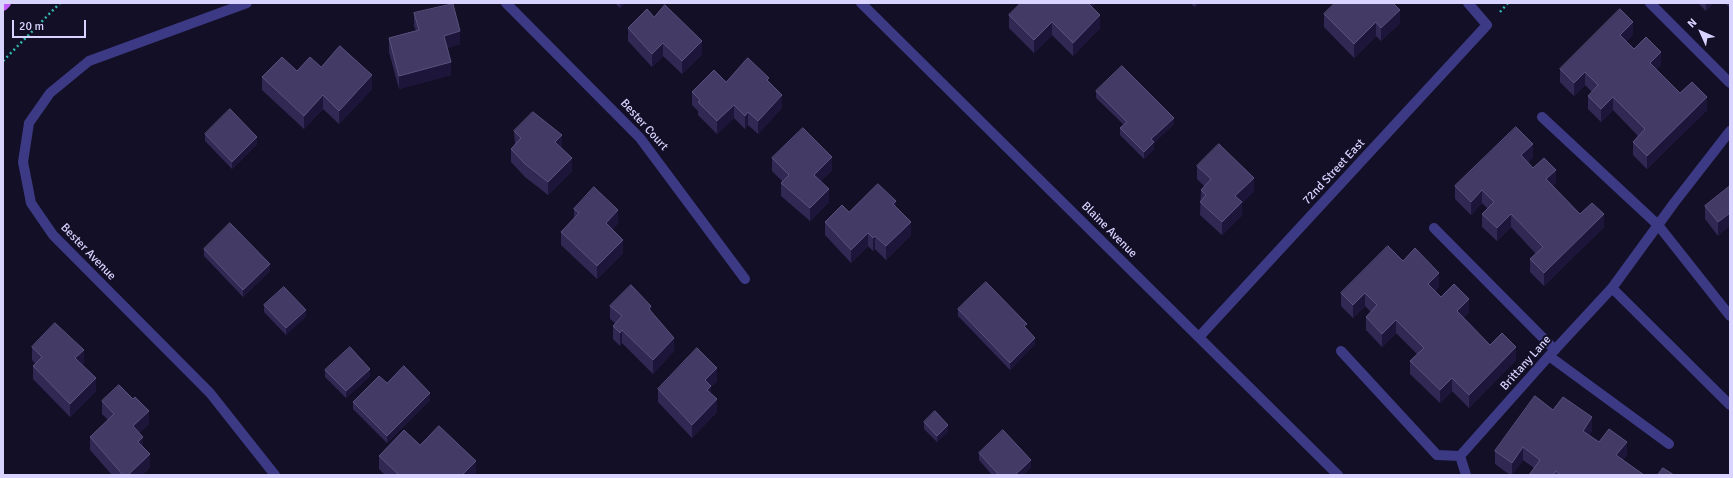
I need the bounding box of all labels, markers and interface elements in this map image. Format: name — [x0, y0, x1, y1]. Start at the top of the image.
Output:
scale bar — [14, 12, 88, 38]
north arrow — [1681, 12, 1721, 52]
text: N — [1685, 16, 1699, 30]
text: 20 m — [19, 19, 44, 34]
street label: Bester Court — [617, 96, 671, 154]
street label: 72nd Street East — [1300, 136, 1368, 208]
street label: Blaine Avenue — [1078, 199, 1140, 261]
street label: Bester Avenue — [57, 221, 119, 283]
street label: Brittany Lane — [1498, 333, 1554, 393]

